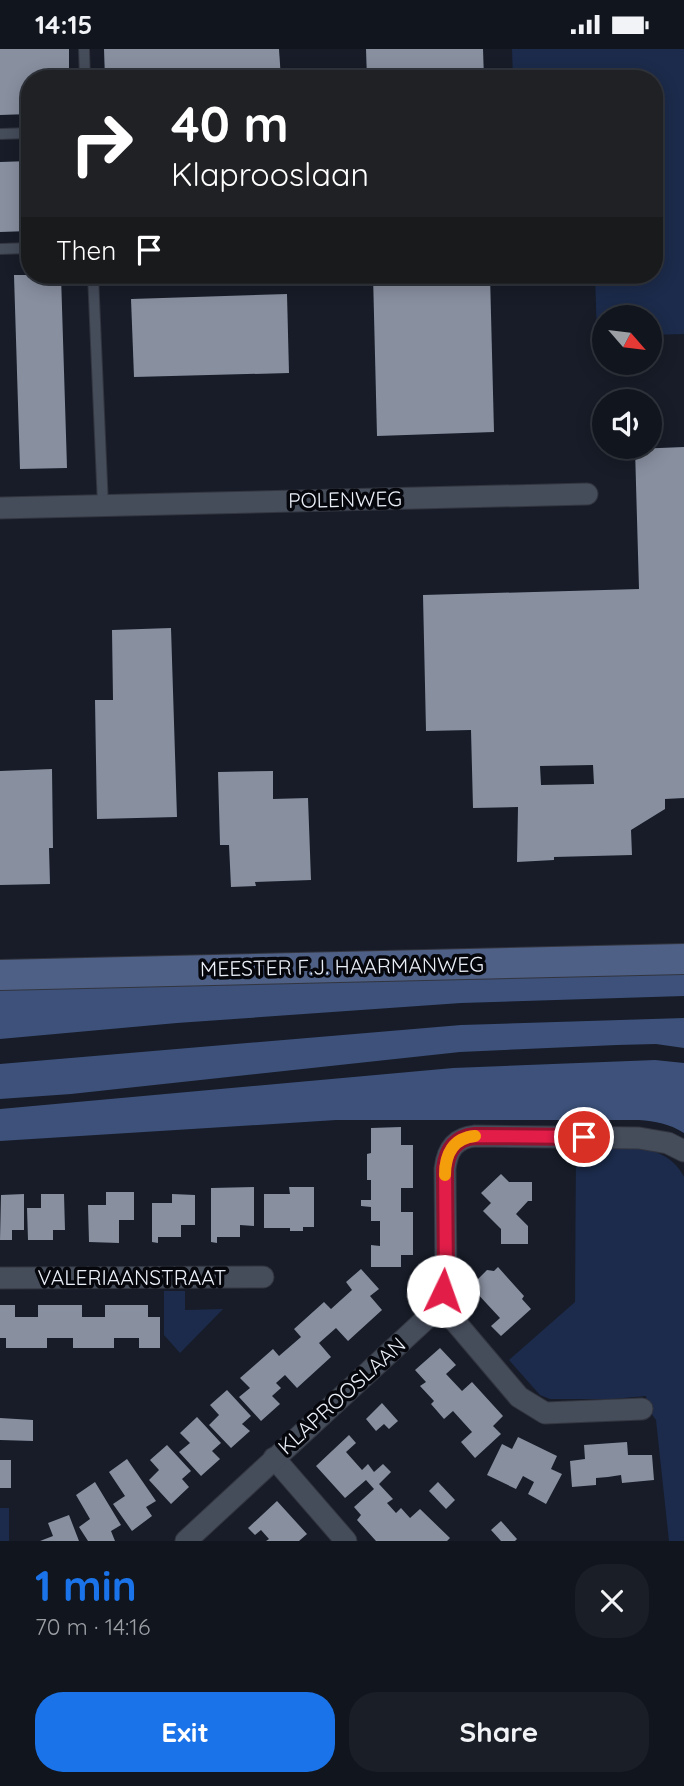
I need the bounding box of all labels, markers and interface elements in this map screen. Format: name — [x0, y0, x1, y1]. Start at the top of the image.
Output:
text: 14:15 — [35, 8, 93, 41]
text: 40 m — [171, 93, 289, 154]
icon: right — [56, 98, 147, 189]
text: Klaprooslaan — [171, 154, 369, 194]
icon: arrive — [130, 231, 168, 269]
text: Then — [56, 234, 116, 267]
north arrow — [592, 305, 662, 375]
map controls — [592, 305, 662, 459]
button: sound — [592, 389, 662, 459]
street label: POLENWEG — [288, 485, 402, 513]
street label: MEESTER F.J. HAARMANWEG — [200, 951, 484, 981]
pin — [554, 1107, 614, 1167]
icon: arrive — [565, 1118, 603, 1156]
position arrow — [406, 1254, 480, 1328]
street label: VALERIAANSTRAAT — [37, 1264, 227, 1290]
street label: KLAPROOSLAAN — [272, 1331, 411, 1459]
text: 1 min — [35, 1559, 137, 1612]
button: close — [575, 1564, 649, 1638]
text: 70 m · 14:16 — [35, 1612, 150, 1641]
button: Exit — [35, 1692, 335, 1772]
button: Share — [349, 1692, 649, 1772]

